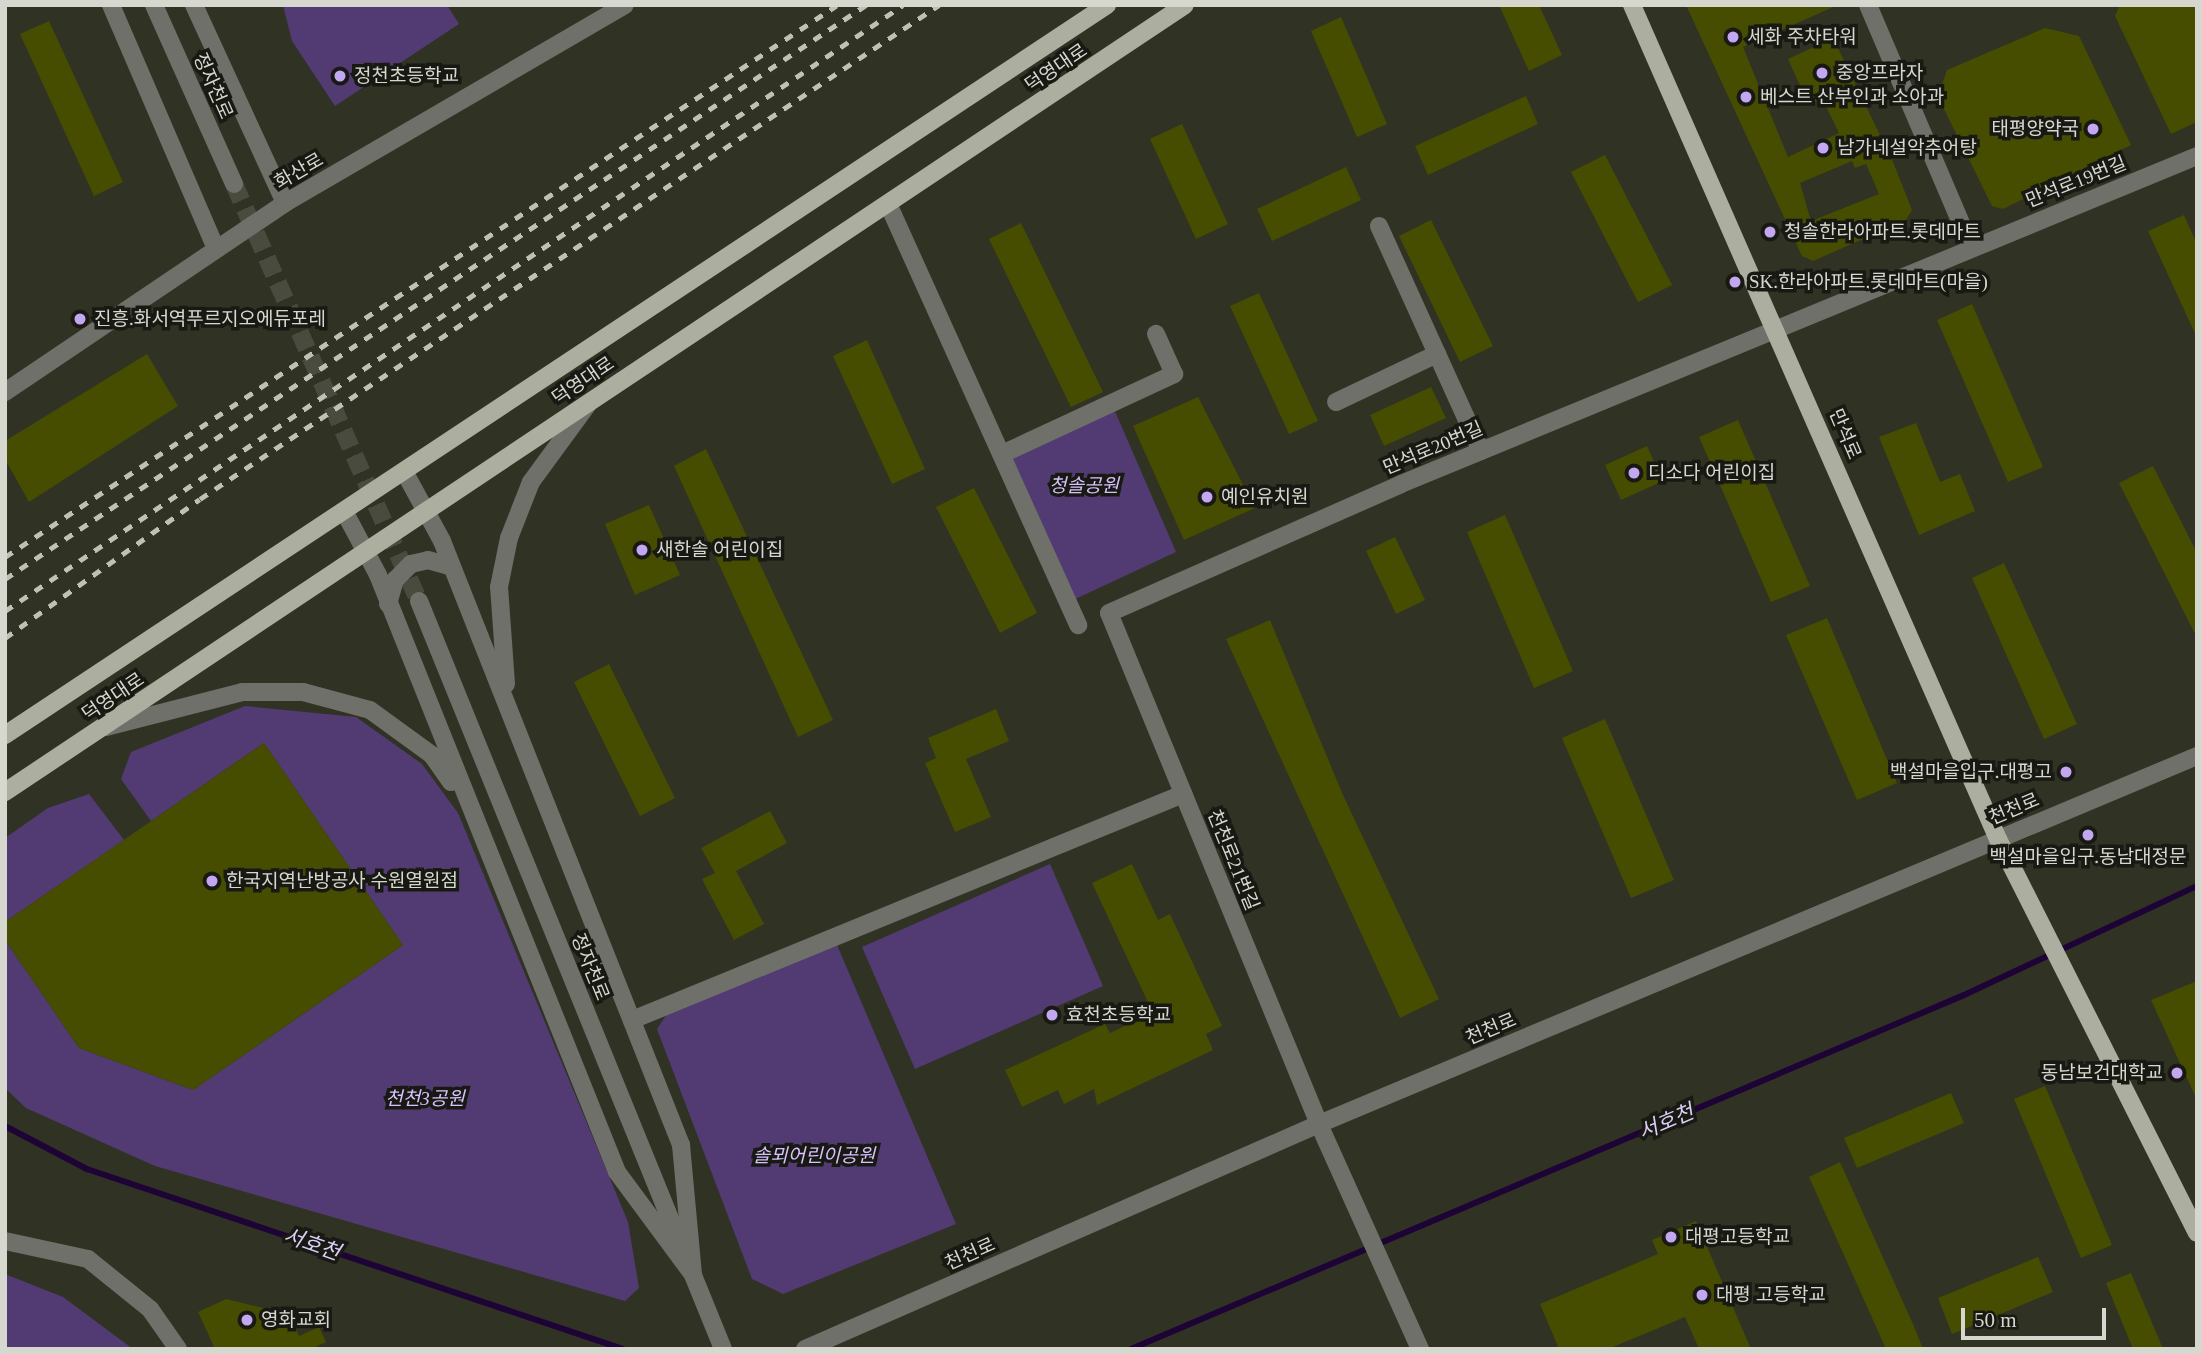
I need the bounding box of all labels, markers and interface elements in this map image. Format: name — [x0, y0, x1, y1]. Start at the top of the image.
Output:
place label: 세화 주차타워 — [1747, 26, 1857, 48]
marker: 세화 주차타워 — [1725, 29, 1741, 45]
street label: 덕영대로 — [1021, 39, 1091, 97]
street label: 정자천로 — [188, 49, 238, 123]
place label: 중앙프라자 — [1836, 62, 1923, 84]
place label: 정천초등학교 — [354, 65, 459, 87]
marker: 중앙프라자 — [1814, 65, 1830, 81]
marker: 정천초등학교 — [332, 68, 348, 84]
place label: 베스트 산부인과 소아과 — [1760, 86, 1944, 108]
marker: 베스트 산부인과 소아과 — [1738, 89, 1754, 105]
place label: 태평양약국 — [1992, 118, 2079, 140]
marker: 태평양약국 — [2085, 121, 2101, 137]
place label: 남가네설악추어탕 — [1837, 137, 1977, 159]
marker: 남가네설악추어탕 — [1815, 140, 1831, 156]
street label: 화산로 — [271, 148, 327, 194]
street label: 만석로19번길 — [2022, 152, 2130, 212]
place label: 청솔한라아파트.롯데마트 — [1784, 221, 1981, 243]
marker: 청솔한라아파트.롯데마트 — [1762, 224, 1778, 240]
place label: SK.한라아파트.롯데마트(마을) — [1749, 271, 1988, 293]
marker: SK.한라아파트.롯데마트(마을) — [1727, 274, 1743, 290]
place label: 진흥.화서역푸르지오에듀포레 — [94, 308, 326, 330]
marker: 진흥.화서역푸르지오에듀포레 — [72, 311, 88, 327]
street label: 덕영대로 — [548, 352, 618, 410]
street label: 만석로 — [1824, 405, 1866, 463]
street label: 만석로20번길 — [1380, 417, 1486, 479]
place label: 디소다 어린이집 — [1648, 462, 1775, 484]
marker: 디소다 어린이집 — [1626, 465, 1642, 481]
park label: 청솔공원 — [1049, 475, 1119, 497]
place label: 예인유치원 — [1221, 486, 1308, 508]
marker: 예인유치원 — [1199, 489, 1215, 505]
place label: 새한솔 어린이집 — [656, 539, 783, 561]
marker: 새한솔 어린이집 — [634, 542, 650, 558]
street label: 덕영대로 — [78, 668, 148, 726]
place label: 백설마을입구.대평고 — [1890, 761, 2052, 783]
marker: 백설마을입구.대평고 — [2058, 764, 2074, 780]
street label: 천천로 — [1985, 788, 2043, 830]
street label: 천천로21번길 — [1203, 806, 1263, 914]
marker: 백설마을입구.동남대정문 — [2080, 827, 2096, 843]
place label: 백설마을입구.동남대정문 — [1989, 846, 2187, 868]
place label: 한국지역난방공사 수원열원점 — [226, 870, 458, 892]
marker: 한국지역난방공사 수원열원점 — [204, 873, 220, 889]
street label: 정자천로 — [566, 930, 614, 1004]
place label: 효천초등학교 — [1066, 1004, 1171, 1026]
marker: 효천초등학교 — [1044, 1007, 1060, 1023]
street label: 천천로 — [1462, 1008, 1520, 1050]
place label: 동남보건대학교 — [2041, 1062, 2163, 1084]
marker: 동남보건대학교 — [2169, 1065, 2185, 1081]
park label: 천천3공원 — [385, 1088, 465, 1110]
water label: 서호천 — [1634, 1099, 1698, 1145]
park label: 솔뫼어린이공원 — [753, 1145, 875, 1167]
water label: 서호천 — [280, 1223, 344, 1265]
place label: 대평고등학교 — [1685, 1226, 1790, 1248]
marker: 대평고등학교 — [1663, 1229, 1679, 1245]
street label: 천천로 — [941, 1233, 999, 1275]
place label: 대평 고등학교 — [1716, 1284, 1826, 1306]
marker: 대평 고등학교 — [1694, 1287, 1710, 1303]
scale bar — [1964, 1294, 2109, 1338]
text: 50 m — [1974, 1308, 2017, 1332]
place label: 영화교회 — [261, 1309, 331, 1331]
marker: 영화교회 — [239, 1312, 255, 1328]

